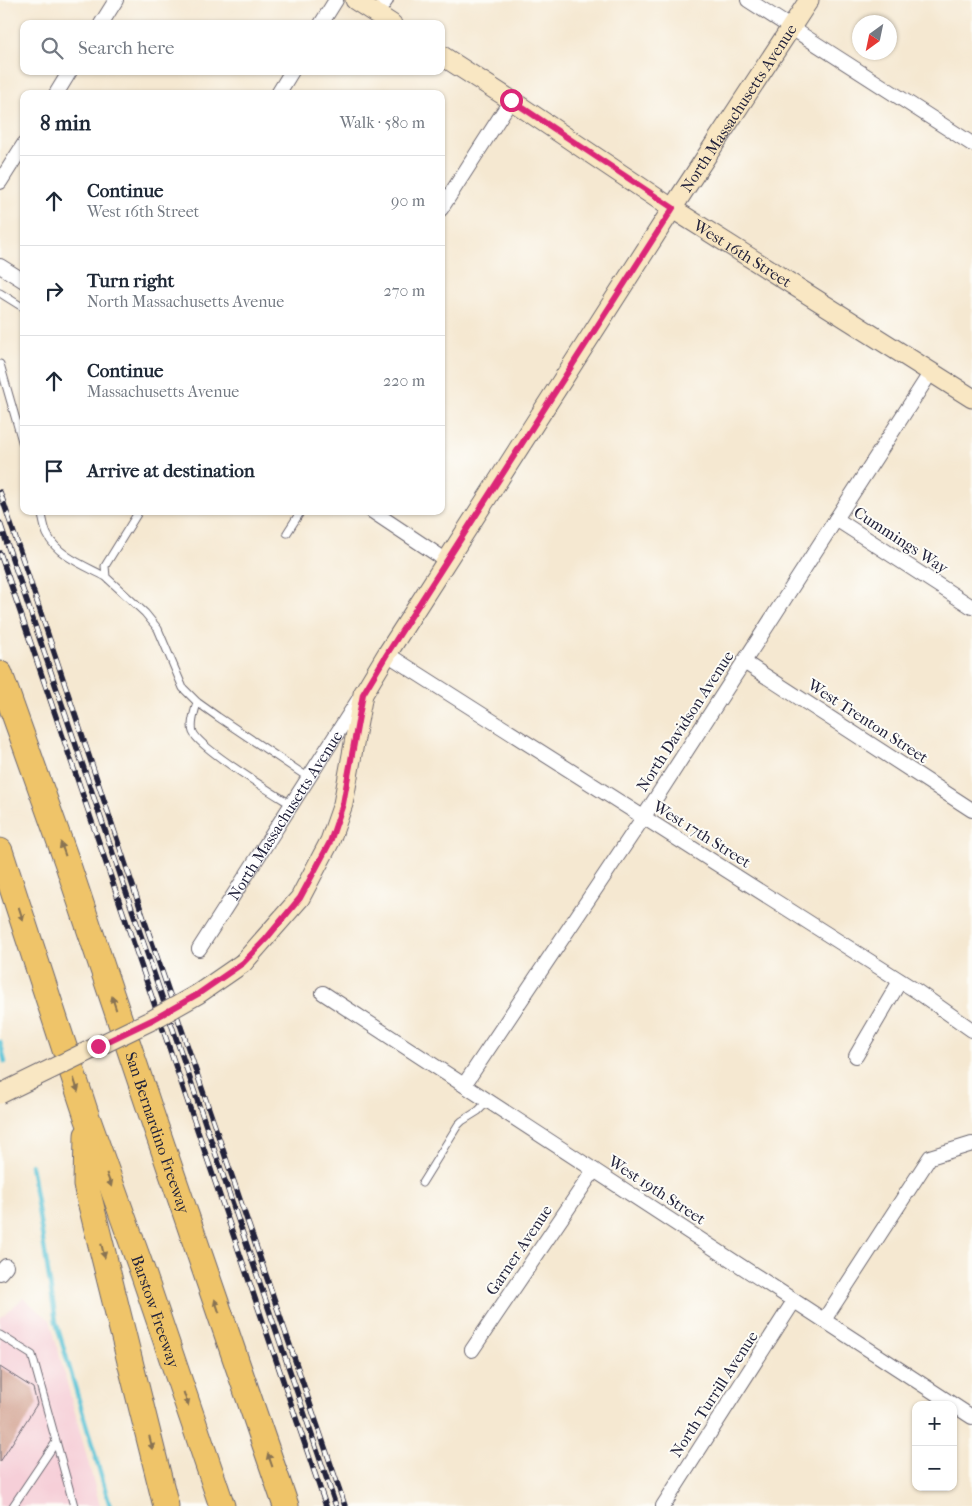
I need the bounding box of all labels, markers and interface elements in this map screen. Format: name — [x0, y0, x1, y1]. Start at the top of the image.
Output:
north arrow — [852, 15, 897, 60]
search box — [20, 20, 445, 75]
street label: North Massachusetts Avenue — [676, 20, 800, 195]
icon: search — [38, 34, 66, 62]
text: Search here — [78, 37, 174, 59]
route start — [500, 89, 523, 112]
text: 8 min — [40, 111, 91, 135]
text: Walk · 580 m — [340, 113, 425, 132]
text: Continue — [87, 180, 163, 202]
icon: ahead — [40, 187, 68, 215]
text: 90 m — [391, 191, 425, 210]
text: West 16th Street — [87, 202, 199, 221]
street label: West 16th Street — [689, 215, 796, 291]
text: Turn right — [87, 270, 174, 292]
icon: right — [40, 277, 68, 305]
text: 270 m — [384, 281, 425, 300]
text: North Massachusetts Avenue — [87, 292, 284, 311]
text: Continue — [87, 360, 163, 382]
icon: ahead — [40, 367, 68, 395]
text: 220 m — [383, 371, 425, 390]
text: Massachusetts Avenue — [87, 382, 239, 401]
icon: arrive — [40, 457, 68, 485]
text: Arrive at destination — [87, 460, 255, 482]
street label: Cummings Way — [850, 502, 952, 578]
street label: North Davidson Avenue — [632, 647, 738, 795]
street label: West Trenton Street — [803, 674, 932, 767]
street label: North Massachusetts Avenue — [224, 727, 346, 903]
street label: West 17th Street — [649, 796, 755, 872]
one-way arrow — [58, 842, 66, 857]
one-way arrow — [18, 906, 25, 921]
one-way arrow — [110, 996, 117, 1011]
route end — [87, 1035, 110, 1058]
street label: San Bernardino Freeway — [122, 1049, 194, 1216]
one-way arrow — [73, 1078, 81, 1093]
street label: West 19th Street — [604, 1151, 709, 1229]
one-way arrow — [106, 1172, 113, 1187]
street label: Garner Avenue — [482, 1201, 556, 1299]
one-way arrow — [99, 1244, 107, 1259]
street label: Barstow Freeway — [128, 1252, 184, 1371]
one-way arrow — [213, 1299, 220, 1314]
street label: North Turrill Avenue — [666, 1327, 762, 1461]
one-way arrow — [182, 1392, 190, 1407]
map controls — [912, 1401, 957, 1491]
button: + — [912, 1401, 957, 1446]
one-way arrow — [147, 1436, 155, 1451]
button: − — [912, 1446, 957, 1491]
one-way arrow — [266, 1452, 274, 1467]

